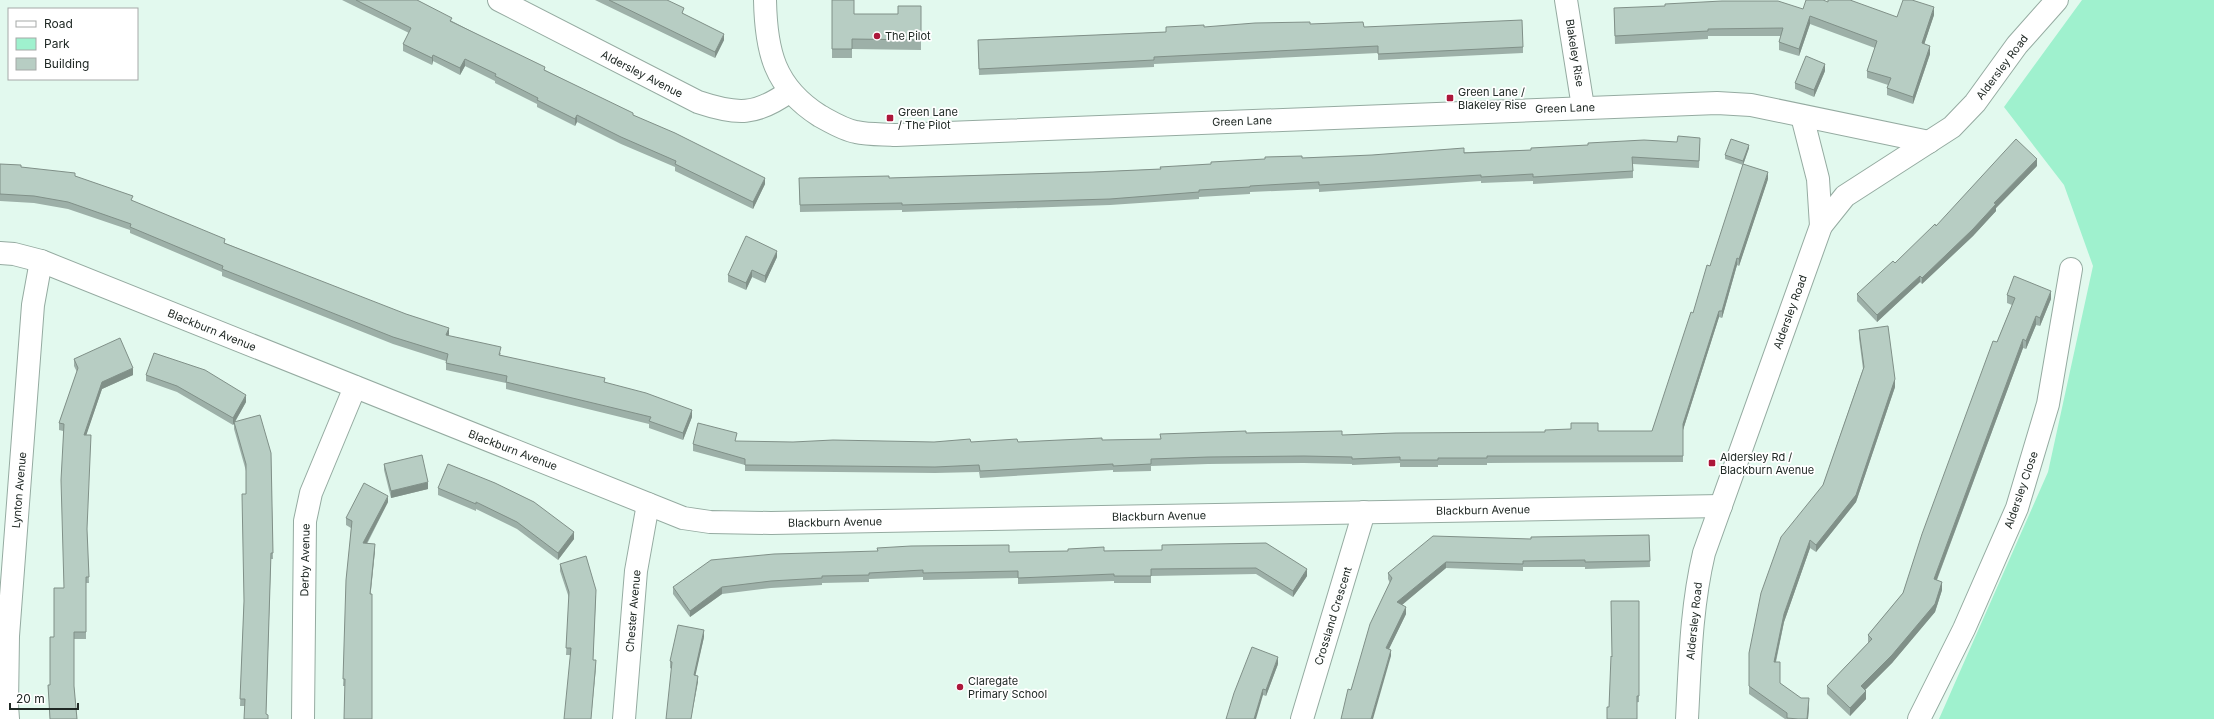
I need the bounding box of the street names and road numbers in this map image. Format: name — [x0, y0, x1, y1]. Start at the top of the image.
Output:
street label: Blakeley Rise — [1563, 18, 1587, 88]
street label: Aldersley Road — [1973, 32, 2031, 102]
street label: Aldersley Avenue — [599, 47, 685, 101]
street label: Green Lane — [1535, 100, 1595, 116]
street label: Green Lane — [1212, 113, 1272, 129]
street label: Aldersley Road — [1770, 273, 1810, 351]
street label: Blackburn Avenue — [166, 306, 258, 354]
street label: Blackburn Avenue — [467, 427, 559, 473]
street label: Aldersley Close — [2001, 449, 2041, 531]
street label: Lynton Avenue — [9, 451, 29, 529]
street label: Blackburn Avenue — [1436, 502, 1530, 518]
street label: Blackburn Avenue — [1112, 508, 1206, 524]
street label: Blackburn Avenue — [788, 514, 882, 530]
street label: Derby Avenue — [297, 523, 313, 597]
street label: Crossland Crescent — [1311, 565, 1355, 667]
street label: Chester Avenue — [622, 569, 644, 653]
street label: Aldersley Road — [1683, 581, 1705, 661]

